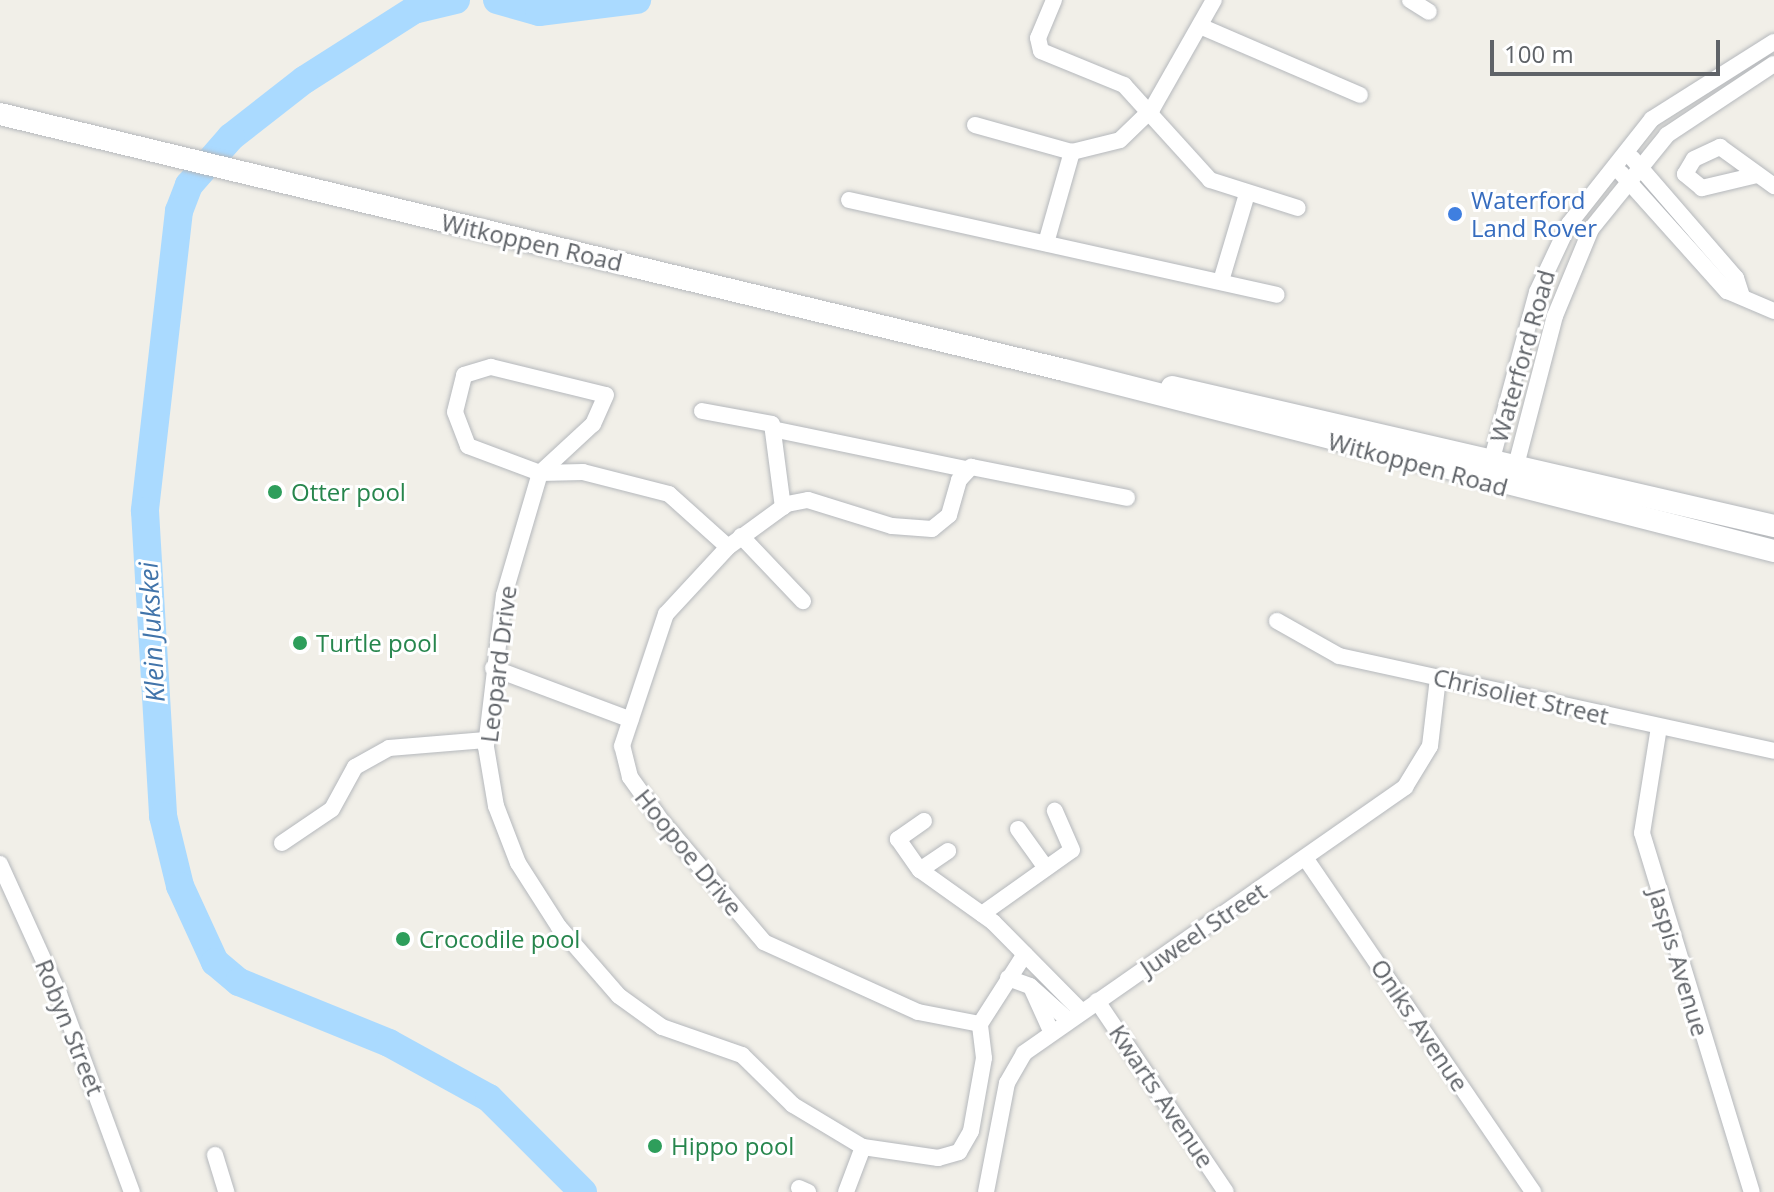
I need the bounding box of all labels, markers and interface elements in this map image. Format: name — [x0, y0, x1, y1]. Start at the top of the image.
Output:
scale bar — [1494, 24, 1724, 74]
text: 100 m — [1504, 37, 1574, 70]
place label: Waterford Land Rover — [1471, 186, 1597, 242]
marker: Waterford Land Rover — [1446, 205, 1464, 223]
street label: Witkoppen Road — [439, 207, 625, 277]
street label: Waterford Road — [1484, 267, 1560, 445]
street label: Witkoppen Road — [1325, 426, 1511, 502]
place label: Otter pool — [291, 478, 406, 506]
marker: Otter pool — [266, 483, 284, 501]
water label: Klein Jukskei — [133, 561, 171, 703]
street label: Leopard Drive — [474, 584, 522, 744]
place label: Turtle pool — [316, 629, 438, 657]
marker: Turtle pool — [291, 634, 309, 652]
street label: Chrisoliet Street — [1431, 662, 1611, 730]
street label: Hoopoe Drive — [629, 783, 749, 921]
street label: Juweel Street — [1134, 876, 1272, 982]
street label: Jaspis Avenue — [1643, 885, 1715, 1039]
place label: Crocodile pool — [419, 925, 580, 953]
marker: Crocodile pool — [394, 930, 412, 948]
street label: Oniks Avenue — [1365, 953, 1475, 1097]
street label: Robyn Street — [30, 955, 110, 1099]
street label: Kwarts Avenue — [1104, 1019, 1220, 1173]
place label: Hippo pool — [671, 1132, 794, 1160]
marker: Hippo pool — [646, 1137, 664, 1155]

